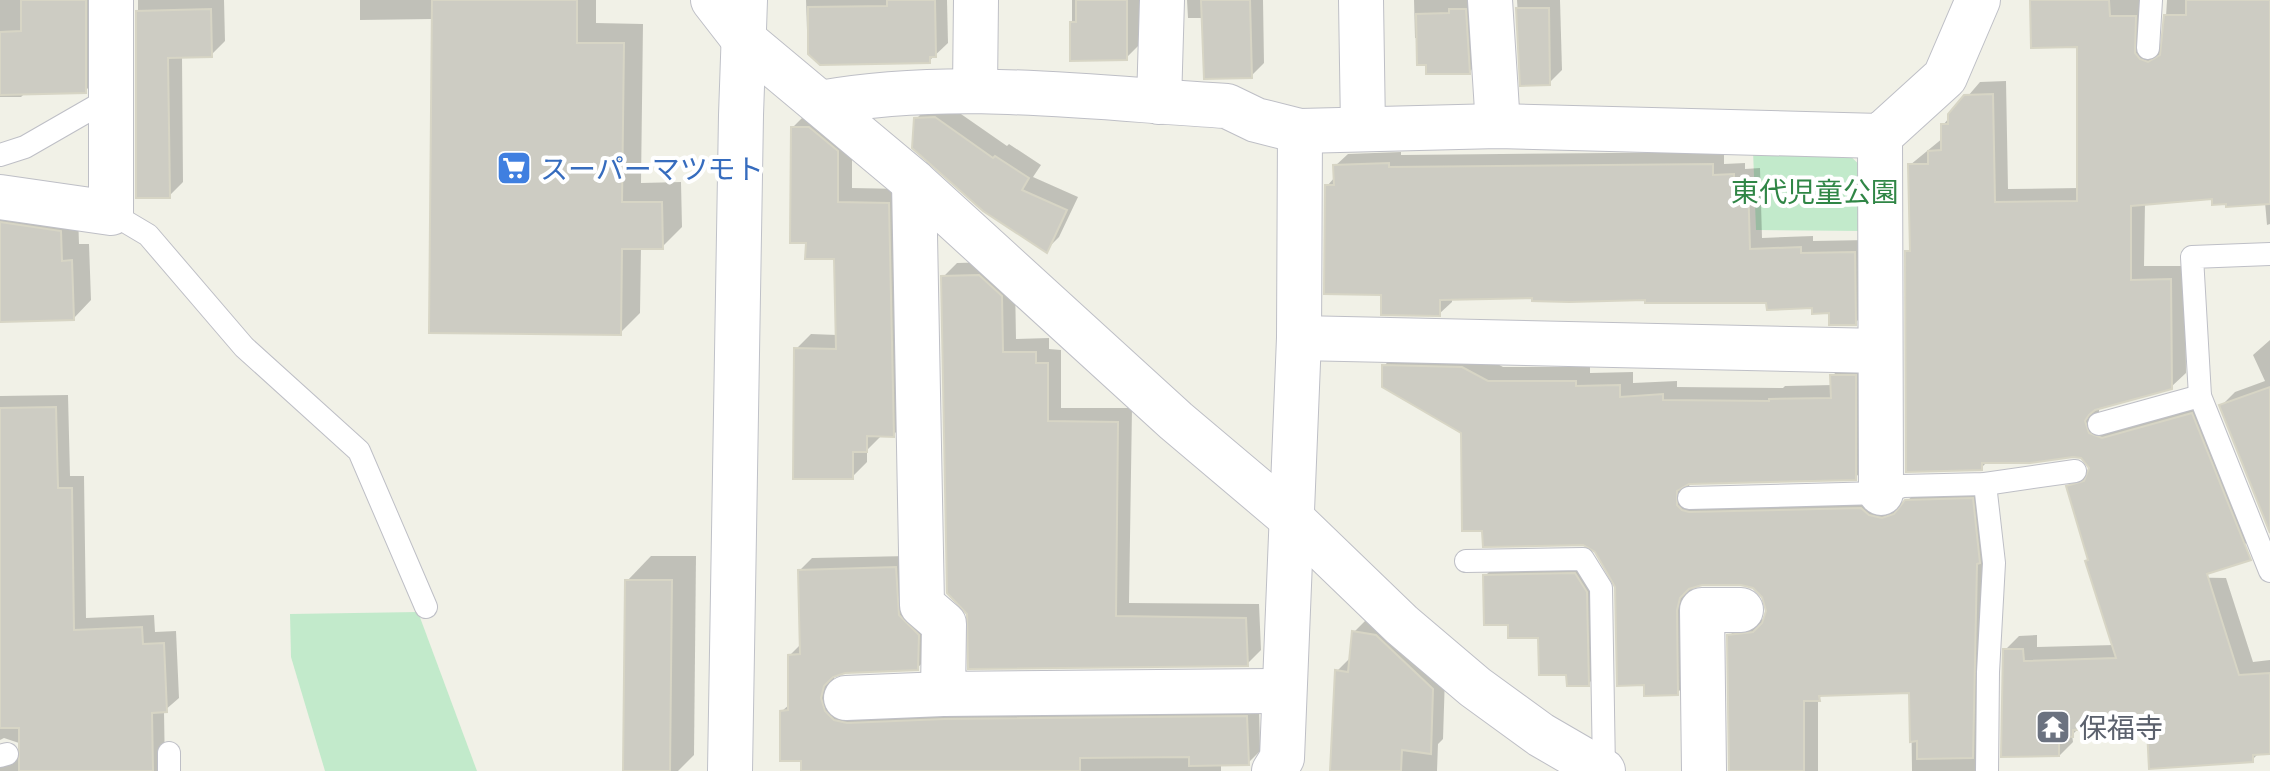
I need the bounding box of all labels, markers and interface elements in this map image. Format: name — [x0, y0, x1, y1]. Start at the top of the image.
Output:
supermarket icon: スーパーマツモト — [495, 149, 533, 187]
place label: スーパーマツモト — [540, 153, 764, 184]
park label: 東代児童公園 — [1731, 176, 1899, 207]
temple icon: 保福寺 — [2034, 708, 2072, 746]
place label: 保福寺 — [2079, 712, 2163, 743]

